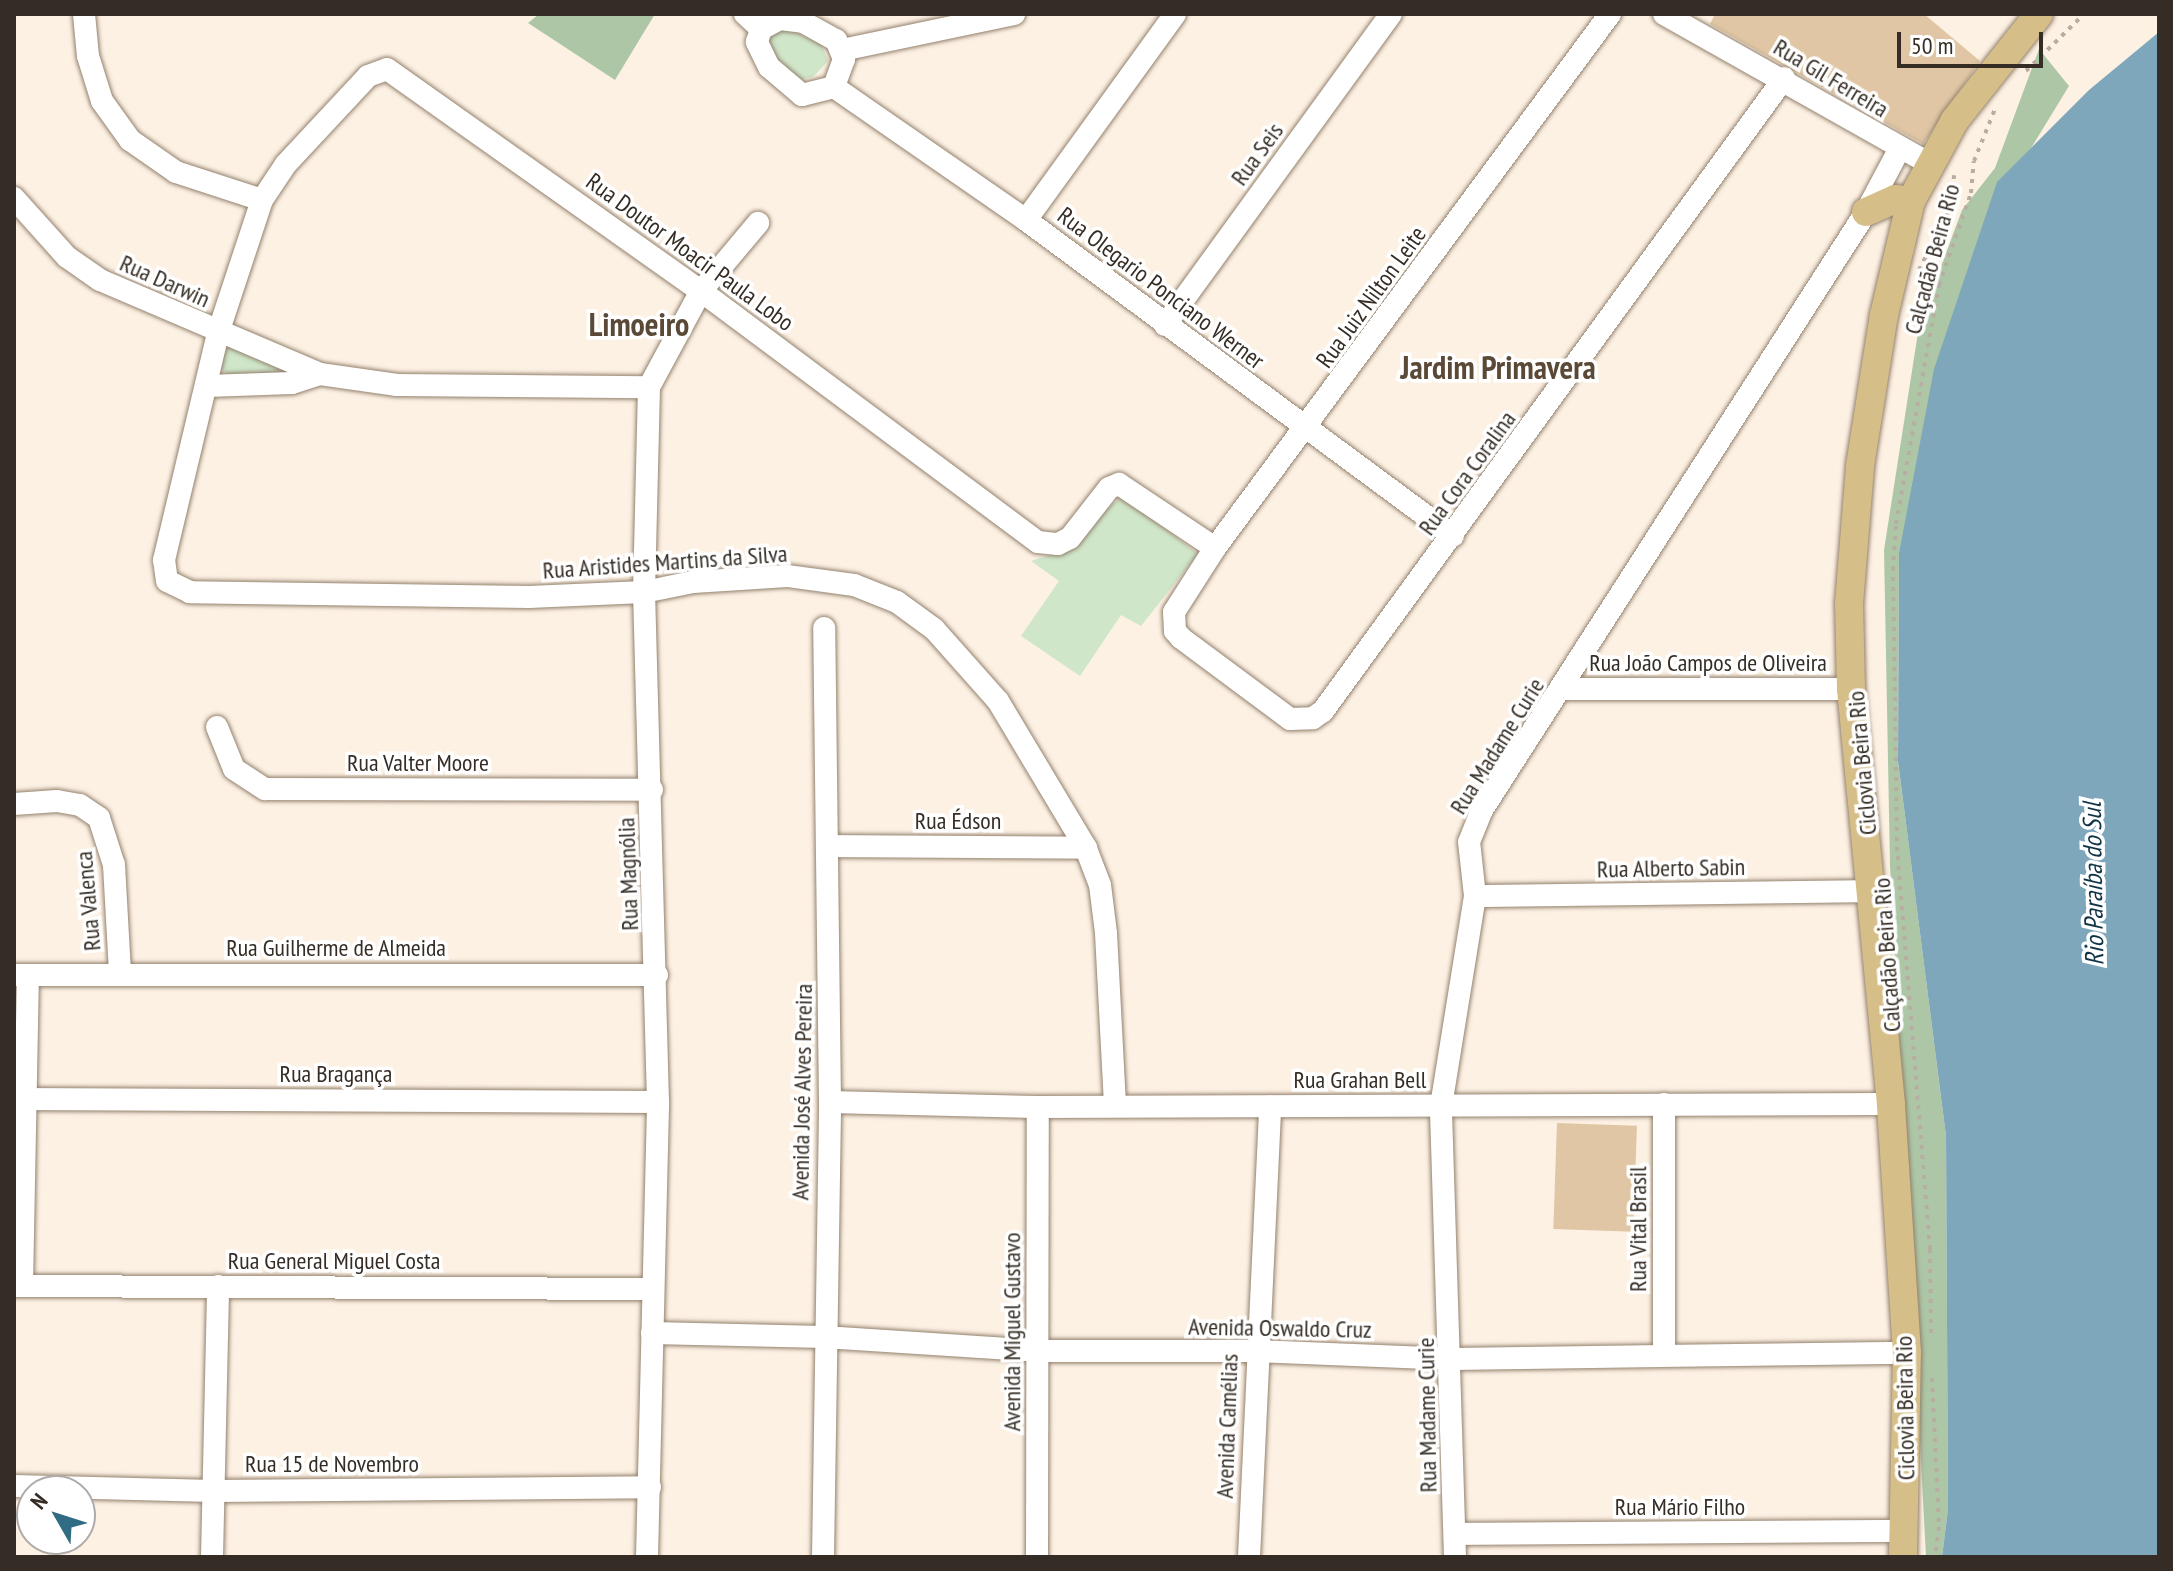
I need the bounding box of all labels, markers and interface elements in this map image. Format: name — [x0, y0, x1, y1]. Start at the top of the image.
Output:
scale bar — [1901, 16, 2047, 66]
text: 50 m — [1911, 30, 1953, 61]
street label: Rua Gil Ferreira — [1768, 33, 1894, 123]
street label: Rua Seis — [1225, 117, 1289, 191]
street label: Rua Doutor Moacir Paula Lobo — [581, 167, 799, 337]
street label: Calçadão Beira Rio — [1898, 181, 1966, 337]
street label: Rua Olegario Ponciano Werner — [1052, 201, 1270, 375]
street label: Rua Juiz Nilton Leite — [1310, 220, 1432, 374]
street label: Rua Darwin — [116, 248, 214, 314]
district label: Limoeiro — [589, 305, 689, 343]
district label: Jardim Primavera — [1400, 348, 1596, 386]
street label: Rua Cora Coralina — [1412, 405, 1522, 541]
street label: Rua Aristides Martins da Silva — [541, 539, 789, 585]
street label: Rua João Campos de Oliveira — [1589, 649, 1827, 677]
street label: Rua Madame Curie — [1444, 673, 1550, 819]
street label: Ciclovia Beira Rio — [1841, 690, 1883, 836]
street label: Rua Valter Moore — [347, 749, 489, 777]
water label: Rio Paraíba do Sul — [2076, 802, 2110, 966]
street label: Rua Édson — [915, 807, 1001, 835]
street label: Rua Magnólia — [612, 817, 644, 931]
street label: Rua Valenca — [69, 850, 107, 952]
street label: Rua Alberto Sabin — [1596, 852, 1746, 884]
street label: Calçadão Beira Rio — [1867, 877, 1907, 1033]
street label: Rua Guilherme de Almeida — [226, 934, 446, 962]
street label: Avenida José Alves Pereira — [786, 983, 818, 1201]
street label: Rua Bragança — [280, 1060, 392, 1088]
street label: Rua Grahan Bell — [1294, 1066, 1426, 1094]
street label: Rua Vital Brasil — [1624, 1166, 1652, 1292]
street label: Avenida Miguel Gustavo — [998, 1233, 1026, 1431]
street label: Rua General Miguel Costa — [228, 1247, 440, 1275]
street label: Avenida Oswaldo Cruz — [1188, 1312, 1372, 1344]
street label: Ciclovia Beira Rio — [1889, 1336, 1921, 1480]
street label: Rua Madame Curie — [1411, 1337, 1443, 1493]
street label: Avenida Camélias — [1210, 1353, 1244, 1499]
street label: Rua 15 de Novembro — [245, 1450, 419, 1478]
north arrow — [16, 1475, 96, 1555]
text: N — [24, 1488, 54, 1515]
street label: Rua Mário Filho — [1615, 1493, 1745, 1521]

